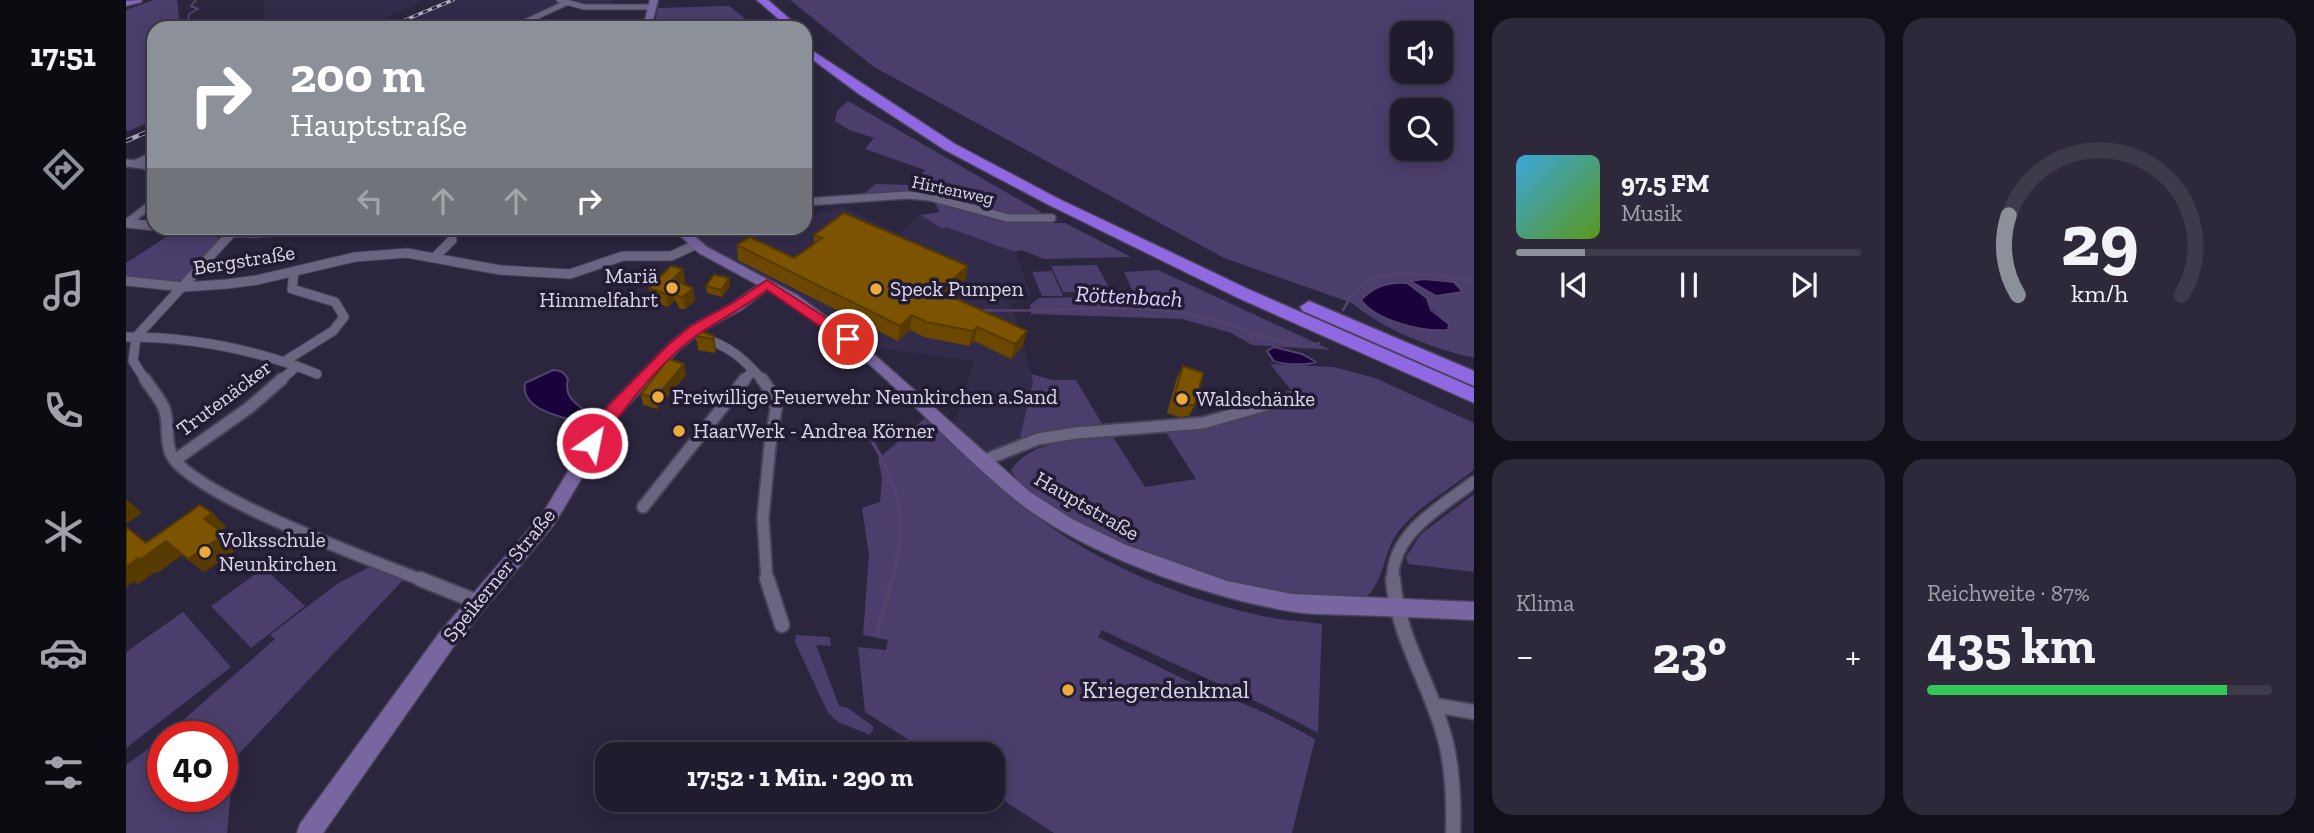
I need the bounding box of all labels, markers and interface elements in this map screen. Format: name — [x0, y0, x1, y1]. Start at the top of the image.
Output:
map controls — [1390, 21, 1453, 161]
button: sound — [1390, 21, 1453, 84]
text: 17:51 — [30, 36, 96, 74]
text: 200 m — [290, 46, 425, 105]
icon: right — [175, 49, 266, 140]
button: search — [1390, 98, 1453, 161]
text: Hauptstraße — [290, 106, 467, 144]
icon: directions — [39, 145, 88, 194]
text: 97.5 FM — [1621, 167, 1709, 199]
street label: Hirtenweg — [910, 171, 996, 209]
icon: left — [351, 182, 389, 220]
icon: ahead — [424, 182, 462, 220]
icon: ahead — [497, 182, 535, 220]
icon: right — [570, 182, 608, 220]
text: 29 — [2060, 197, 2139, 285]
text: Musik — [1621, 199, 1682, 227]
street label: Bergstraße — [191, 239, 297, 280]
place label: Mariä Himmelfahrt — [539, 263, 658, 312]
icon: music — [39, 266, 88, 315]
icon: previous — [1555, 266, 1593, 304]
icon: pause — [1670, 266, 1708, 304]
icon: next — [1785, 266, 1823, 304]
place label: Speck Pumpen — [890, 276, 1023, 301]
text: km/h — [2071, 278, 2128, 308]
water label: Röttenbach — [1075, 279, 1183, 313]
marker: Mariä Himmelfahrt — [664, 280, 680, 296]
marker: Speck Pumpen — [868, 281, 884, 297]
pin — [818, 309, 878, 369]
icon: arrive — [829, 320, 867, 358]
street label: Trutenäcker — [171, 354, 276, 441]
place label: Freiwillige Feuerwehr Neunkirchen a.Sand — [672, 384, 1058, 409]
icon: phone — [39, 386, 88, 435]
place label: Waldschänke — [1196, 386, 1315, 411]
marker: Freiwillige Feuerwehr Neunkirchen a.Sand — [650, 389, 666, 405]
marker: Waldschänke — [1174, 391, 1190, 407]
position arrow — [555, 406, 629, 480]
place label: HaarWerk - Andrea Körner — [693, 418, 935, 443]
marker: HaarWerk - Andrea Körner — [671, 423, 687, 439]
street label: Hauptstraße — [1031, 466, 1144, 546]
street label: Speikerner Straße — [437, 503, 560, 646]
icon: climate — [39, 507, 88, 556]
place label: Volksschule Neunkirchen — [218, 527, 337, 576]
marker: Volksschule Neunkirchen — [197, 544, 213, 560]
text: Reichweite · 87% — [1927, 579, 2090, 607]
text: Klima — [1516, 589, 1574, 617]
text: 435 km — [1927, 614, 2096, 676]
text: 23° — [1652, 624, 1727, 686]
icon: car — [39, 628, 88, 677]
text: − — [1516, 633, 1534, 679]
text: + — [1845, 633, 1861, 679]
place label: Kriegerdenkmal — [1082, 675, 1249, 704]
marker: Kriegerdenkmal — [1060, 682, 1076, 698]
speed limit sign: 40 — [147, 721, 238, 812]
icon: filters — [39, 748, 88, 797]
text: 17:52 · 1 Min. · 290 m — [687, 761, 913, 793]

